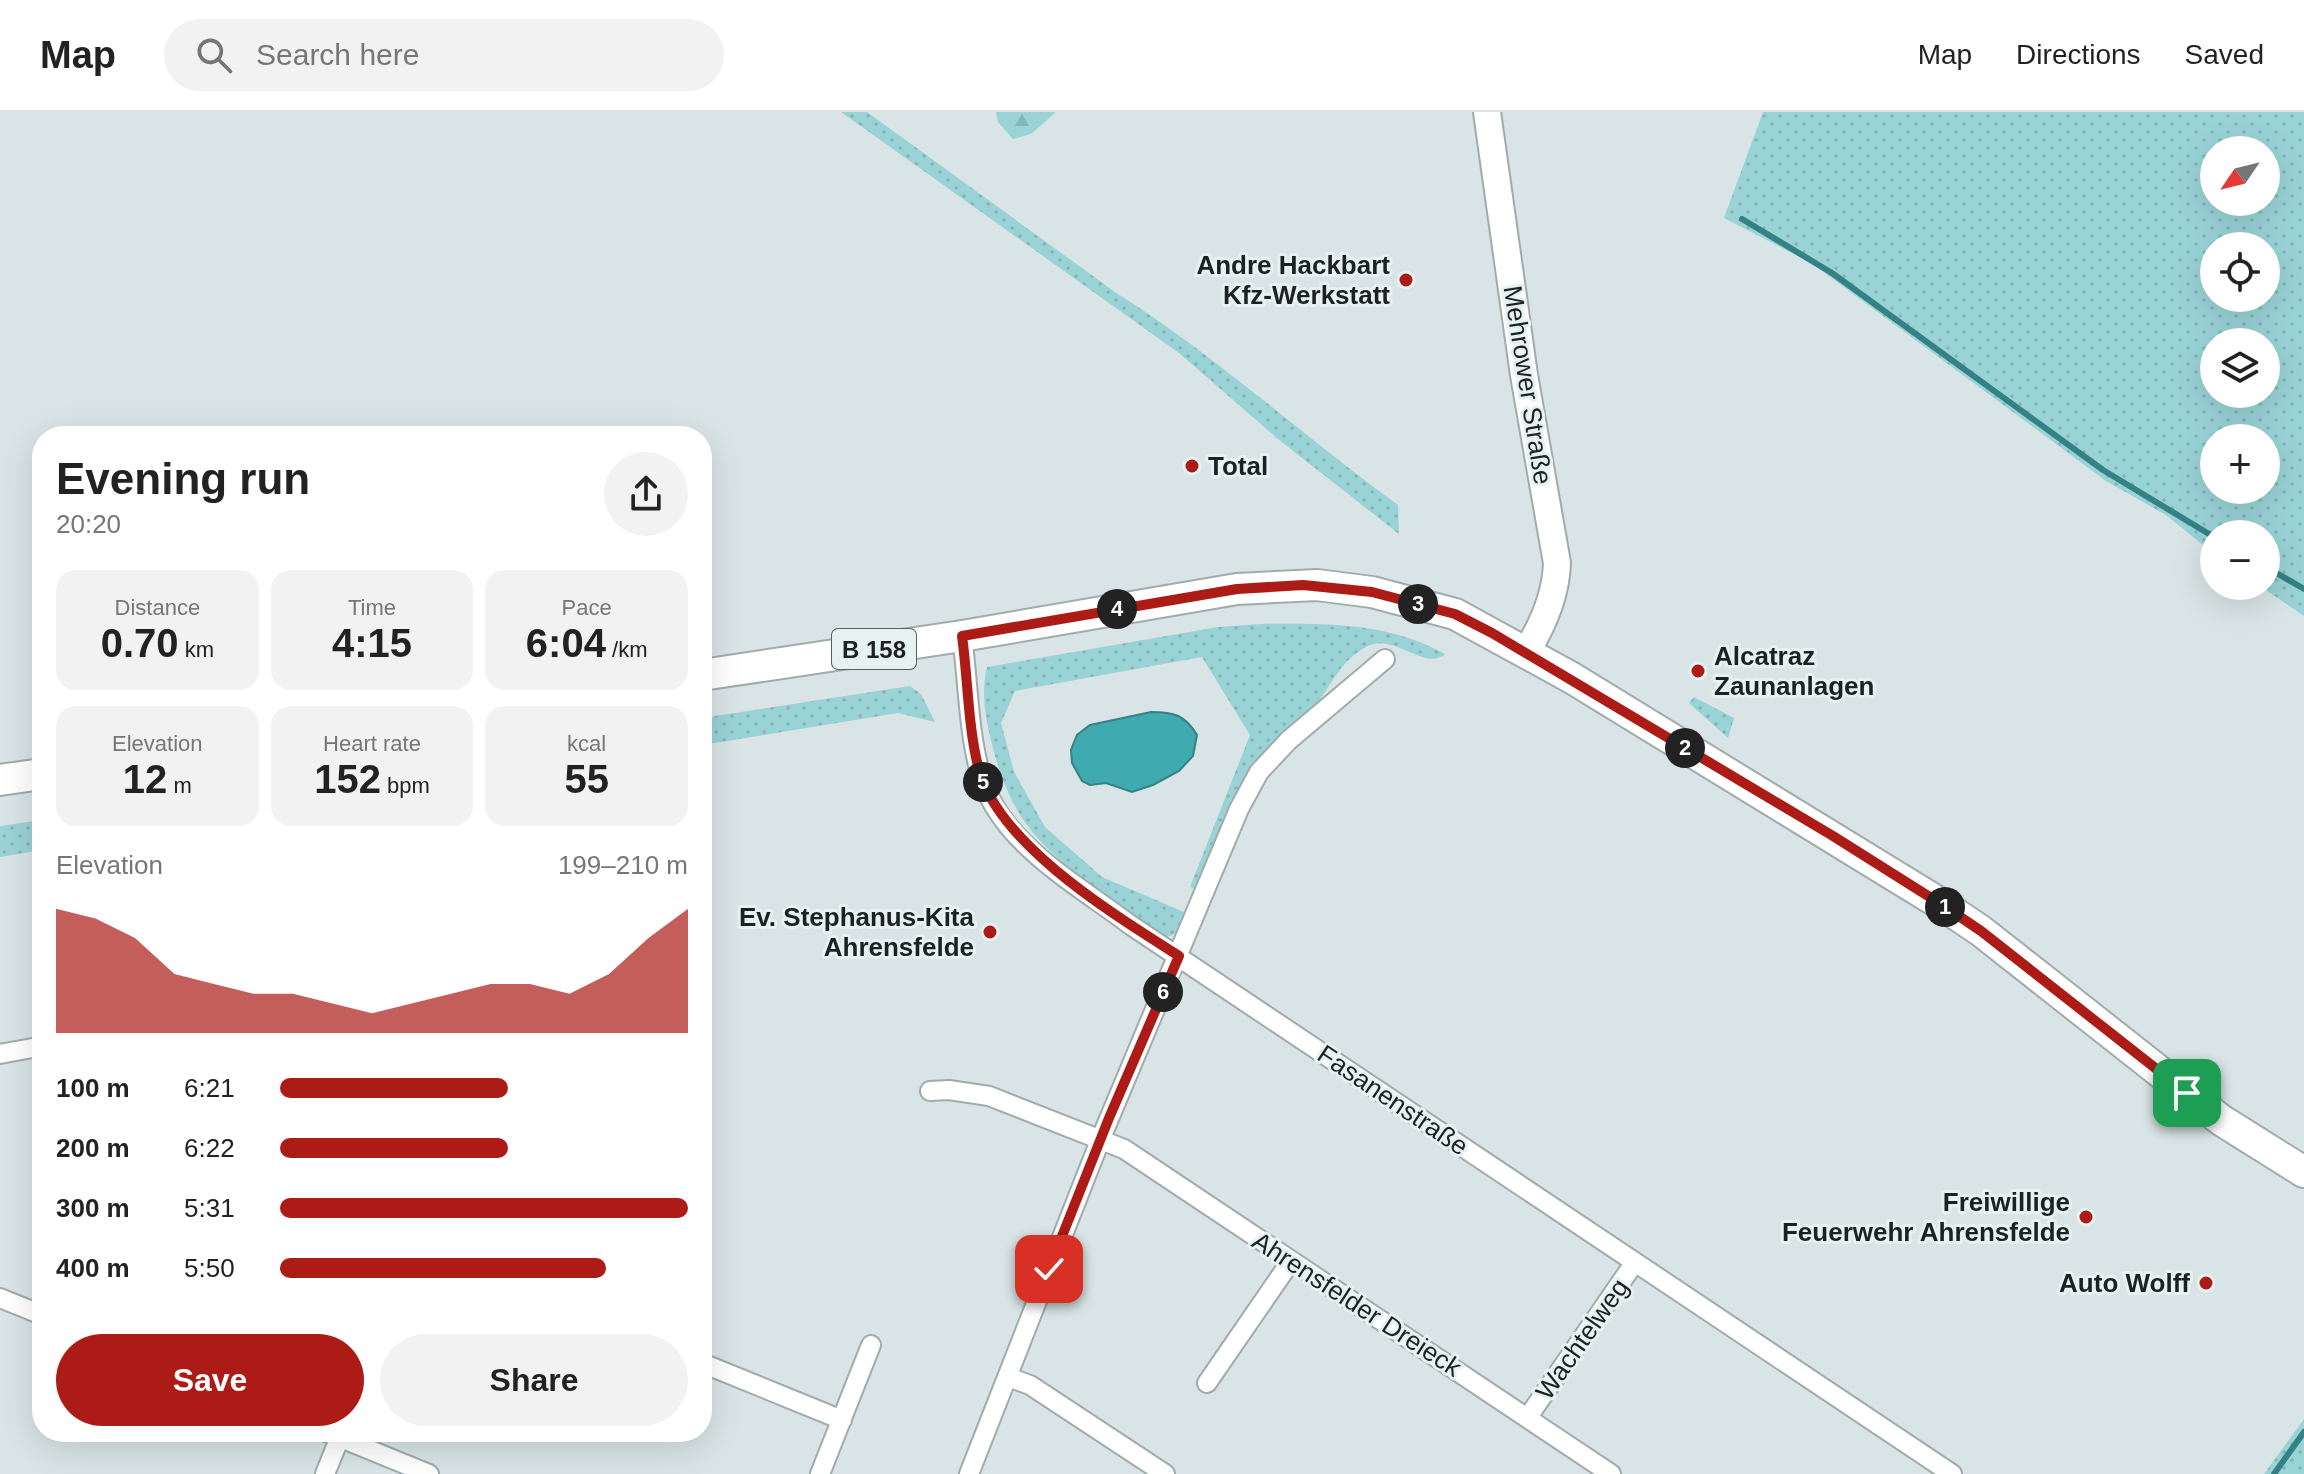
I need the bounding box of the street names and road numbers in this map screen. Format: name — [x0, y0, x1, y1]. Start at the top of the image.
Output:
street label: Mehrower Straße — [1497, 283, 1559, 487]
road number: B 158 — [832, 629, 916, 669]
street label: Fasanenstraße — [1312, 1039, 1474, 1161]
street label: Ahrensfelder Dreieck — [1247, 1225, 1468, 1383]
street label: Wachtelweg — [1529, 1273, 1635, 1405]

